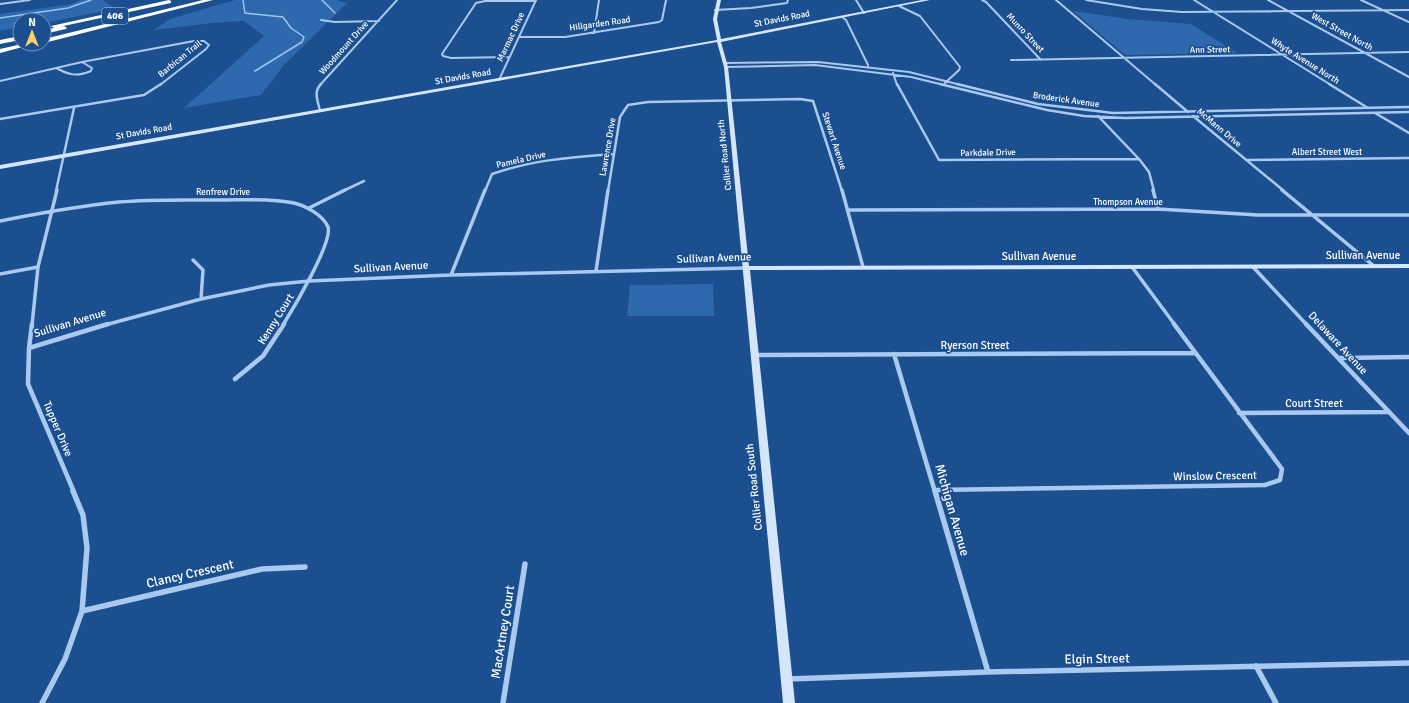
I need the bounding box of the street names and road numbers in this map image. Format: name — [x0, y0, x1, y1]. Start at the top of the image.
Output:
road number: 406 — [102, 8, 128, 24]
street label: St Davids Road — [753, 8, 811, 30]
street label: Marmac Drive — [495, 10, 527, 63]
street label: Munro Street — [1004, 11, 1046, 55]
street label: West Street North — [1309, 11, 1375, 53]
street label: Hillgarden Road — [569, 14, 631, 34]
street label: Woodmount Drive — [317, 19, 371, 77]
street label: Whyte Avenue North — [1269, 35, 1341, 87]
street label: Barbican Trail — [156, 38, 204, 80]
street label: Ann Street — [1190, 44, 1230, 56]
street label: St Davids Road — [434, 67, 492, 87]
street label: Broderick Avenue — [1032, 90, 1101, 110]
street label: McMann Drive — [1194, 106, 1244, 150]
street label: Stewart Avenue — [819, 111, 849, 172]
street label: Lawrence Drive — [597, 117, 619, 177]
street label: Collier Road North — [716, 119, 734, 191]
street label: St Davids Road — [115, 122, 173, 142]
street label: Parkdale Drive — [960, 147, 1016, 159]
street label: Albert Street West — [1292, 147, 1362, 158]
street label: Pamela Drive — [495, 149, 547, 171]
street label: Renfrew Drive — [196, 187, 250, 198]
street label: Thompson Avenue — [1093, 197, 1163, 208]
street label: Sullivan Avenue — [1326, 249, 1400, 262]
street label: Sullivan Avenue — [676, 250, 752, 266]
street label: Sullivan Avenue — [1002, 250, 1076, 263]
street label: Sullivan Avenue — [353, 259, 429, 275]
street label: Kenny Court — [255, 291, 297, 347]
street label: Sullivan Avenue — [32, 306, 108, 340]
street label: Delaware Avenue — [1306, 309, 1370, 377]
street label: Ryerson Street — [941, 339, 1010, 352]
street label: Court Street — [1285, 397, 1343, 410]
street label: Tupper Drive — [41, 399, 75, 459]
street label: Collier Road South — [743, 443, 765, 531]
street label: Michigan Avenue — [931, 462, 973, 558]
street label: Winslow Crescent — [1173, 469, 1257, 483]
street label: Clancy Crescent — [145, 556, 236, 592]
street label: MacArtney Court — [488, 584, 518, 680]
street label: Elgin Street — [1064, 650, 1130, 668]

